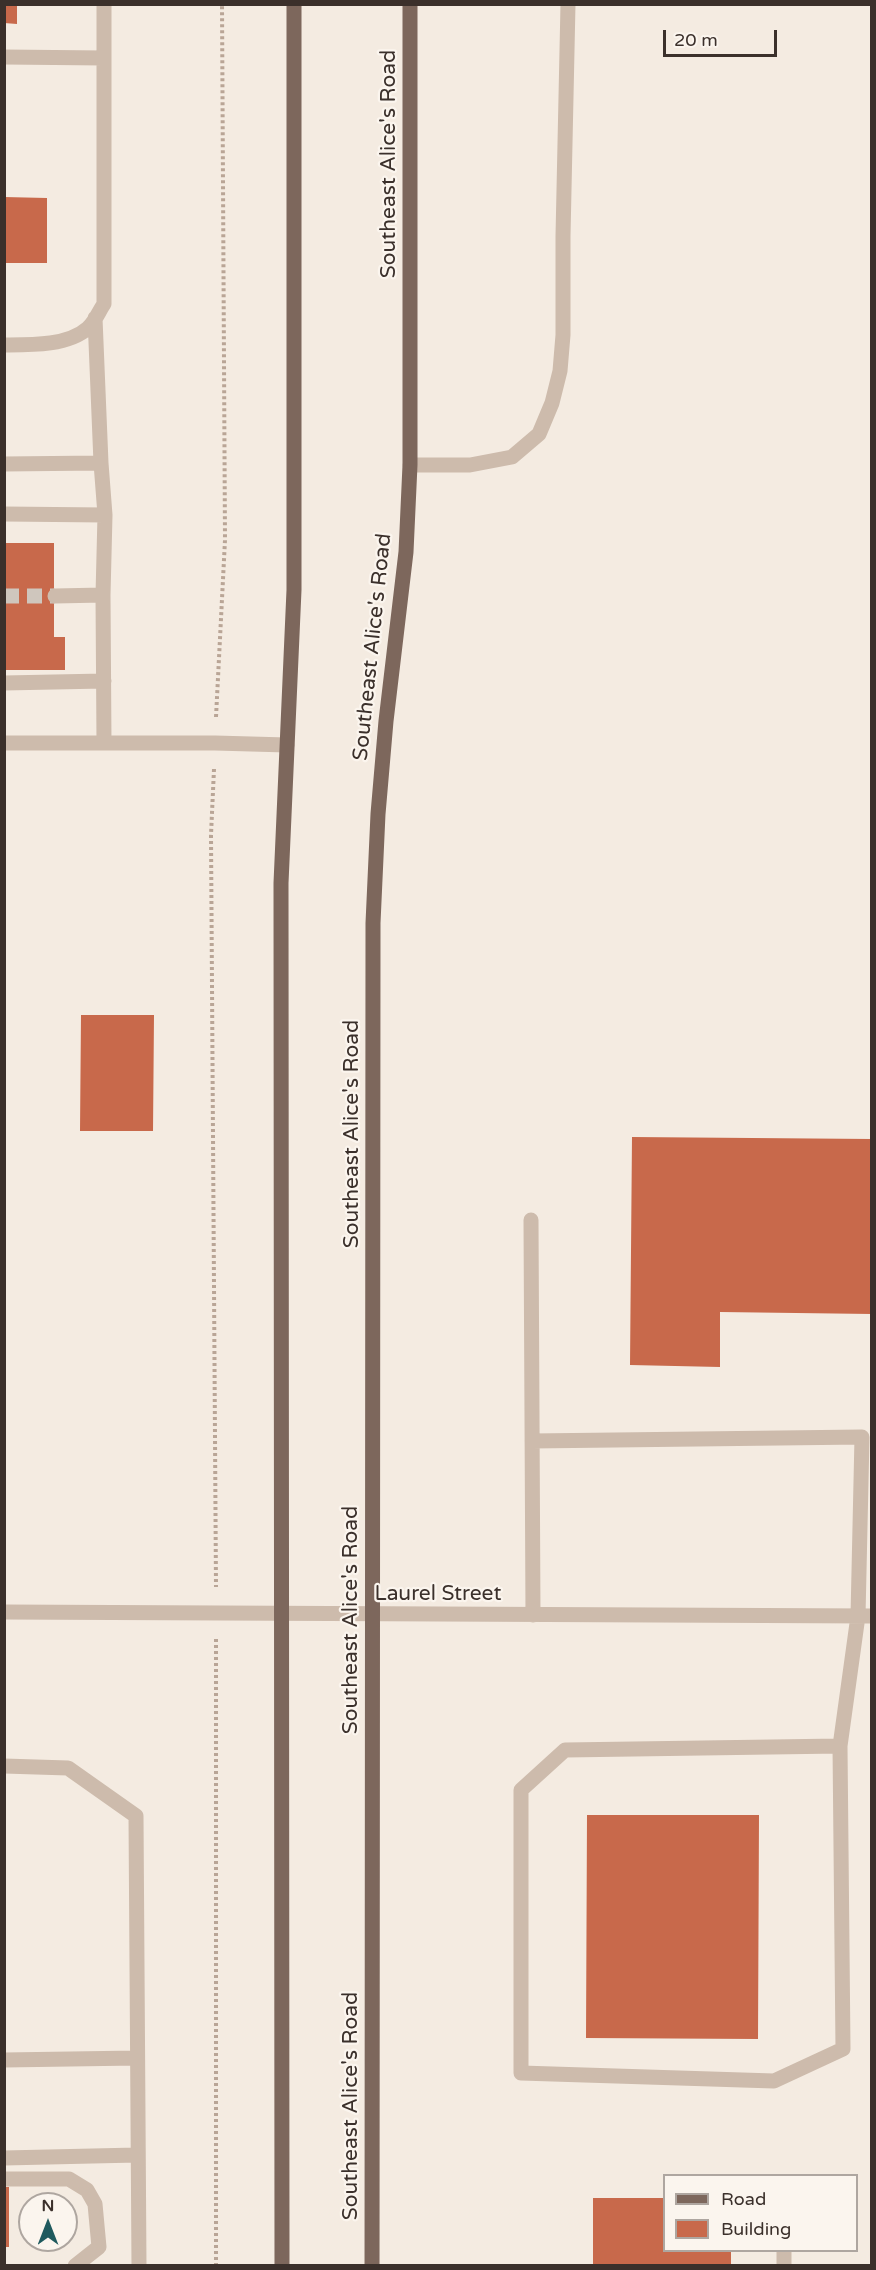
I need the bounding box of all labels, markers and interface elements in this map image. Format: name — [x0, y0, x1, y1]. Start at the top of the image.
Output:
scale bar — [666, 18, 780, 56]
text: 20 m — [674, 29, 718, 51]
street label: Southeast Alice's Road — [376, 50, 402, 278]
street label: Southeast Alice's Road — [349, 532, 397, 762]
street label: Southeast Alice's Road — [339, 1020, 365, 1248]
street label: Southeast Alice's Road — [338, 1506, 364, 1734]
street label: Laurel Street — [375, 1581, 501, 1607]
street label: Southeast Alice's Road — [338, 1992, 364, 2220]
legend — [663, 2174, 858, 2252]
text: Road — [721, 2188, 766, 2210]
north arrow — [18, 2192, 78, 2252]
text: N — [42, 2196, 54, 2216]
text: Building — [721, 2218, 791, 2240]

